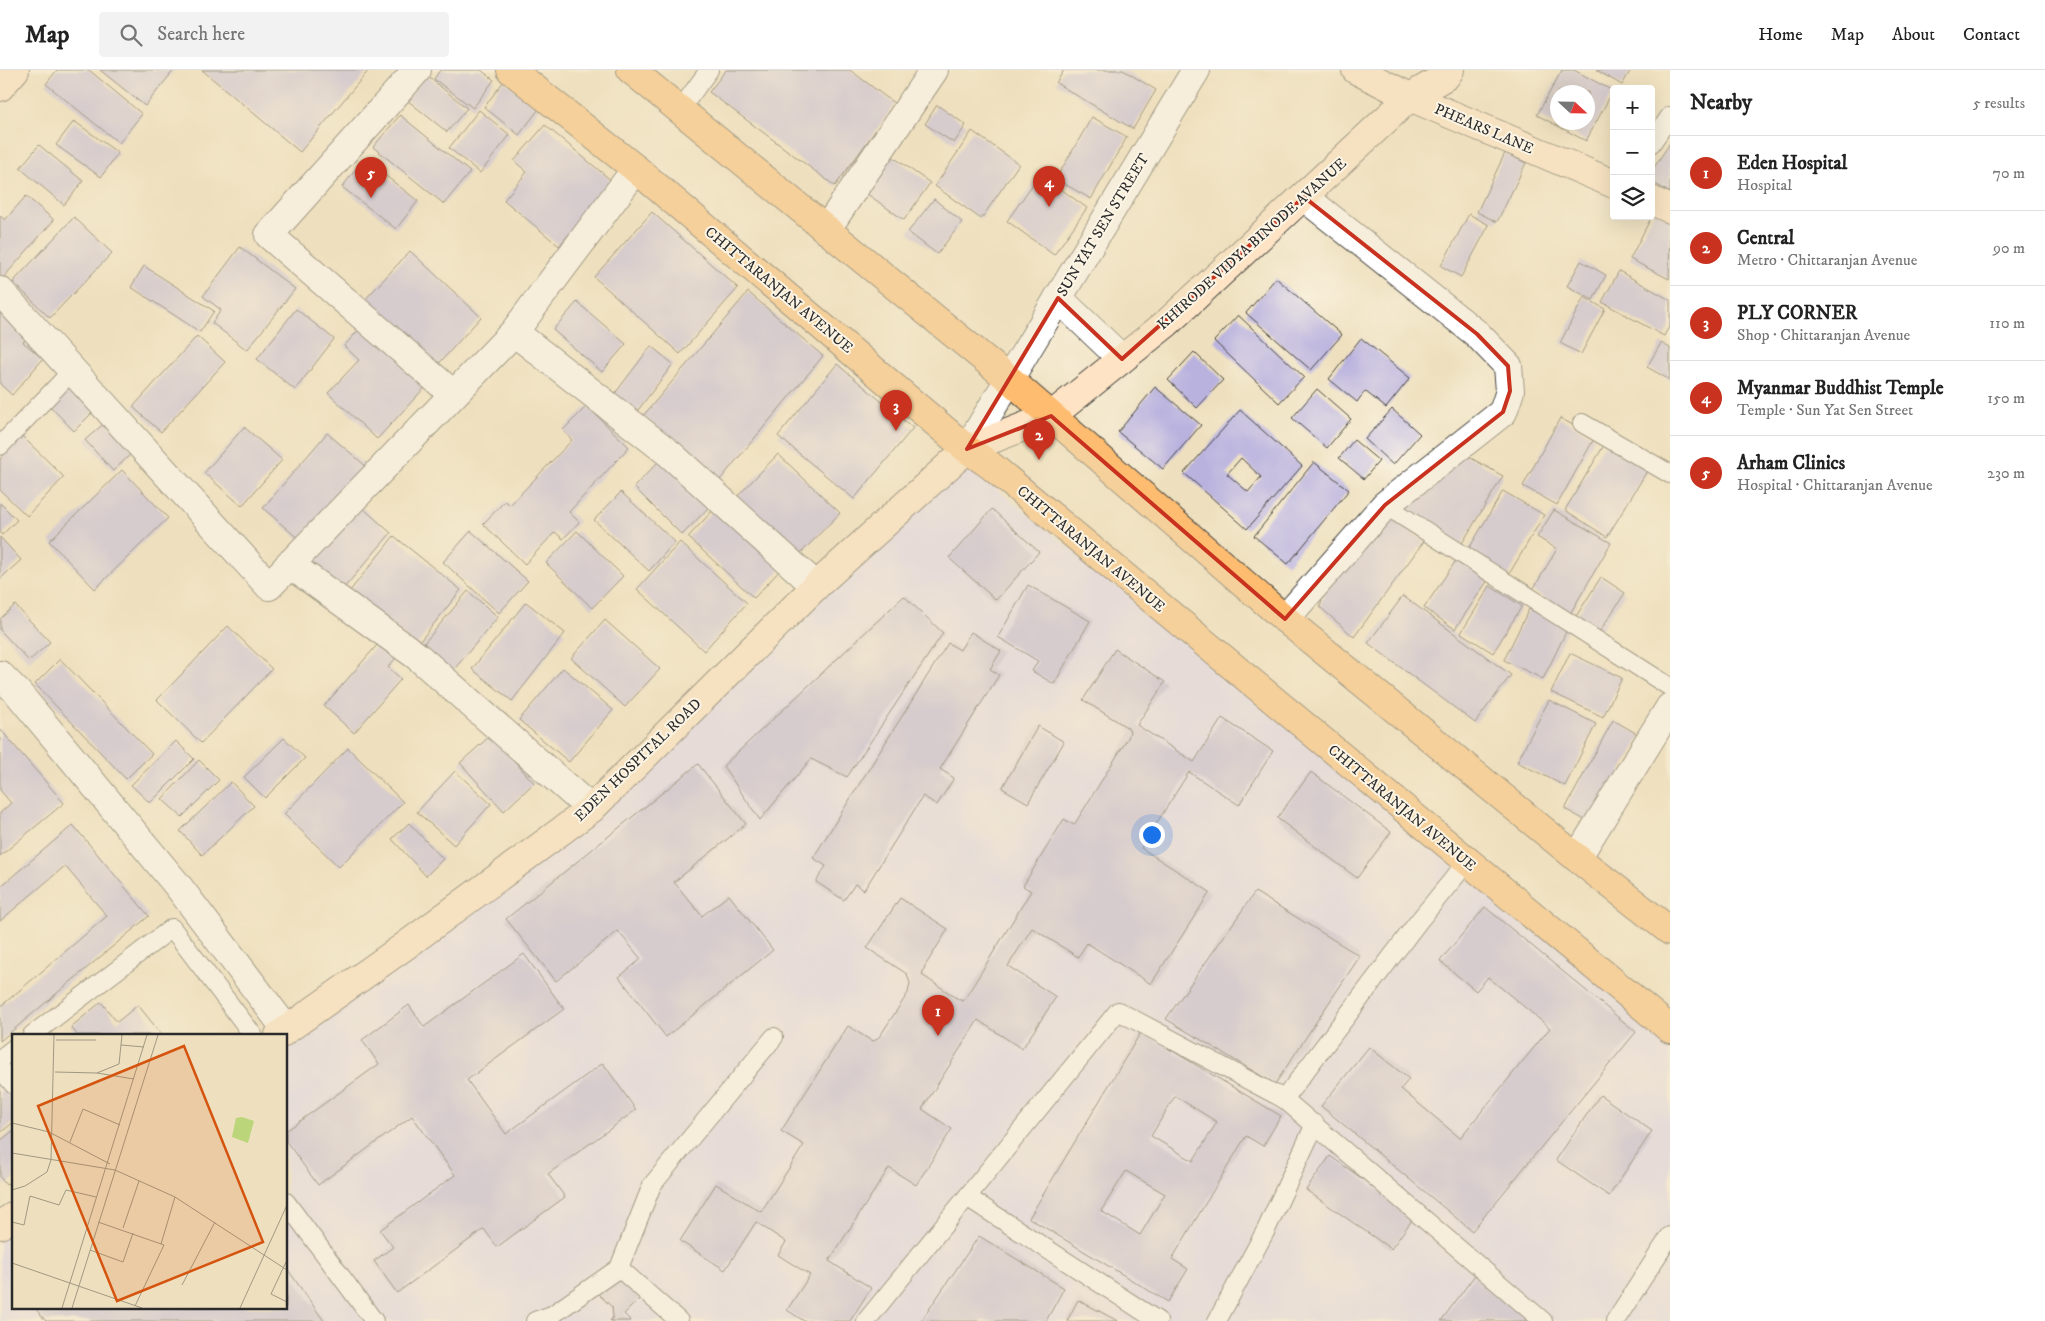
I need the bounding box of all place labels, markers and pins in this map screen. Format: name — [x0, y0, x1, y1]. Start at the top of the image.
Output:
pin: 5 — [355, 157, 387, 198]
pin: 4 — [1033, 166, 1065, 207]
pin: 3 — [880, 390, 912, 431]
pin: 2 — [1023, 419, 1055, 460]
pin: 1 — [922, 995, 954, 1036]

